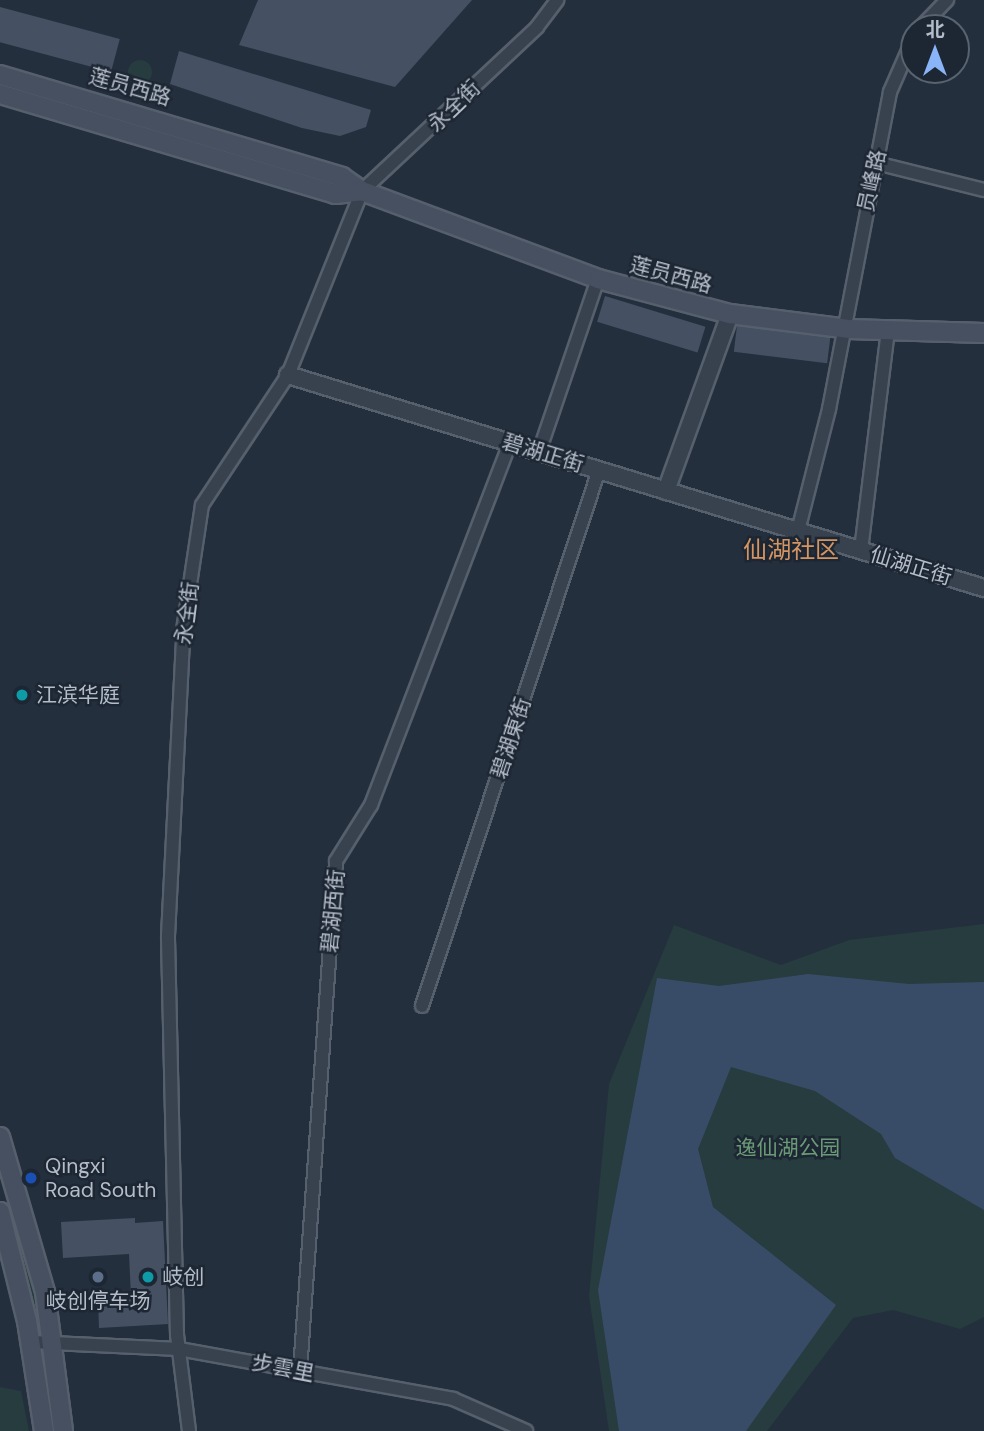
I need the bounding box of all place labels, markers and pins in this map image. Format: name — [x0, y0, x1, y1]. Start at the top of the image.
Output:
place label: 江滨华庭 — [36, 682, 120, 708]
marker: 江滨华庭 — [14, 687, 30, 703]
place label: Qingxi Road South — [45, 1153, 156, 1203]
marker: Qingxi Road South — [23, 1170, 39, 1186]
place label: 岐创 — [162, 1264, 204, 1290]
marker: 岐创停车场 — [90, 1269, 106, 1285]
marker: 岐创 — [140, 1269, 156, 1285]
place label: 岐创停车场 — [46, 1288, 150, 1314]

